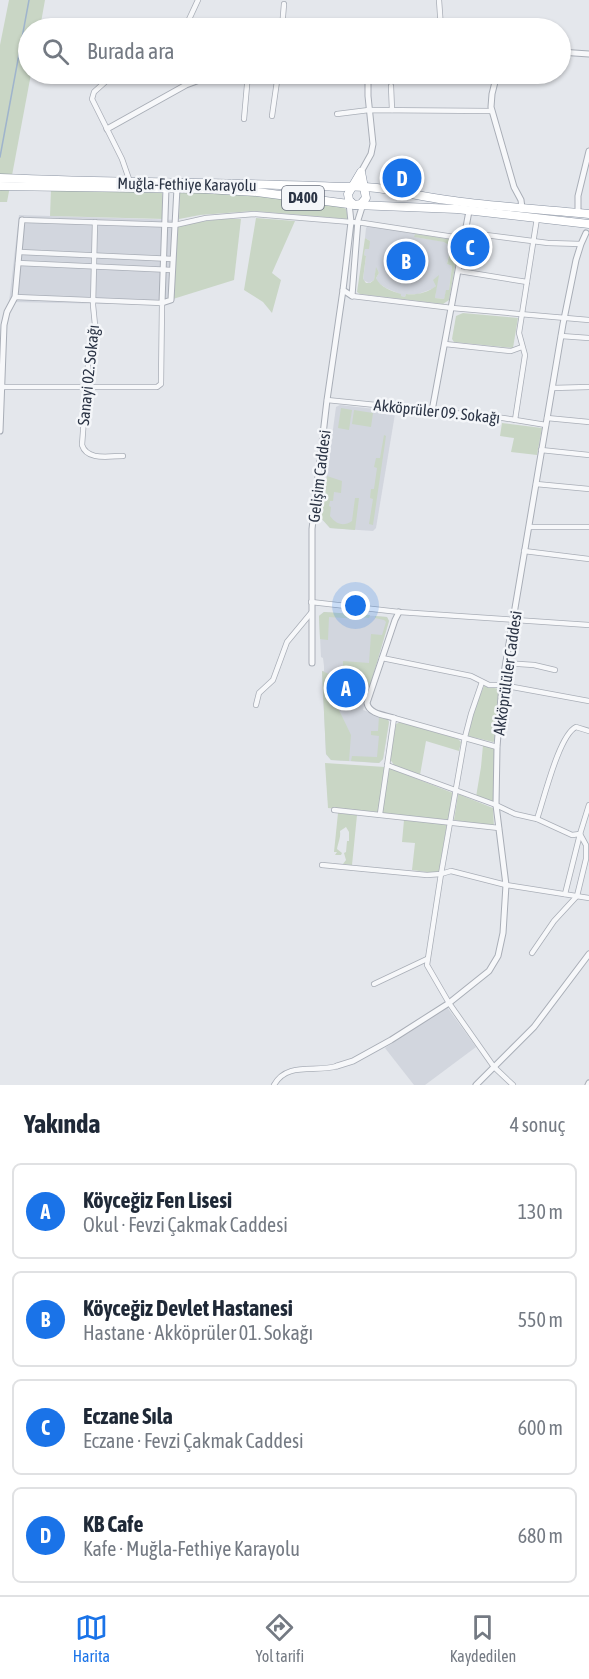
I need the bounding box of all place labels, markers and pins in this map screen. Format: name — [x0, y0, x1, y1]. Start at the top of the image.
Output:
pin: D — [382, 156, 422, 201]
pin: C — [450, 224, 490, 270]
pin: B — [386, 238, 426, 284]
pin: A — [326, 666, 366, 710]

